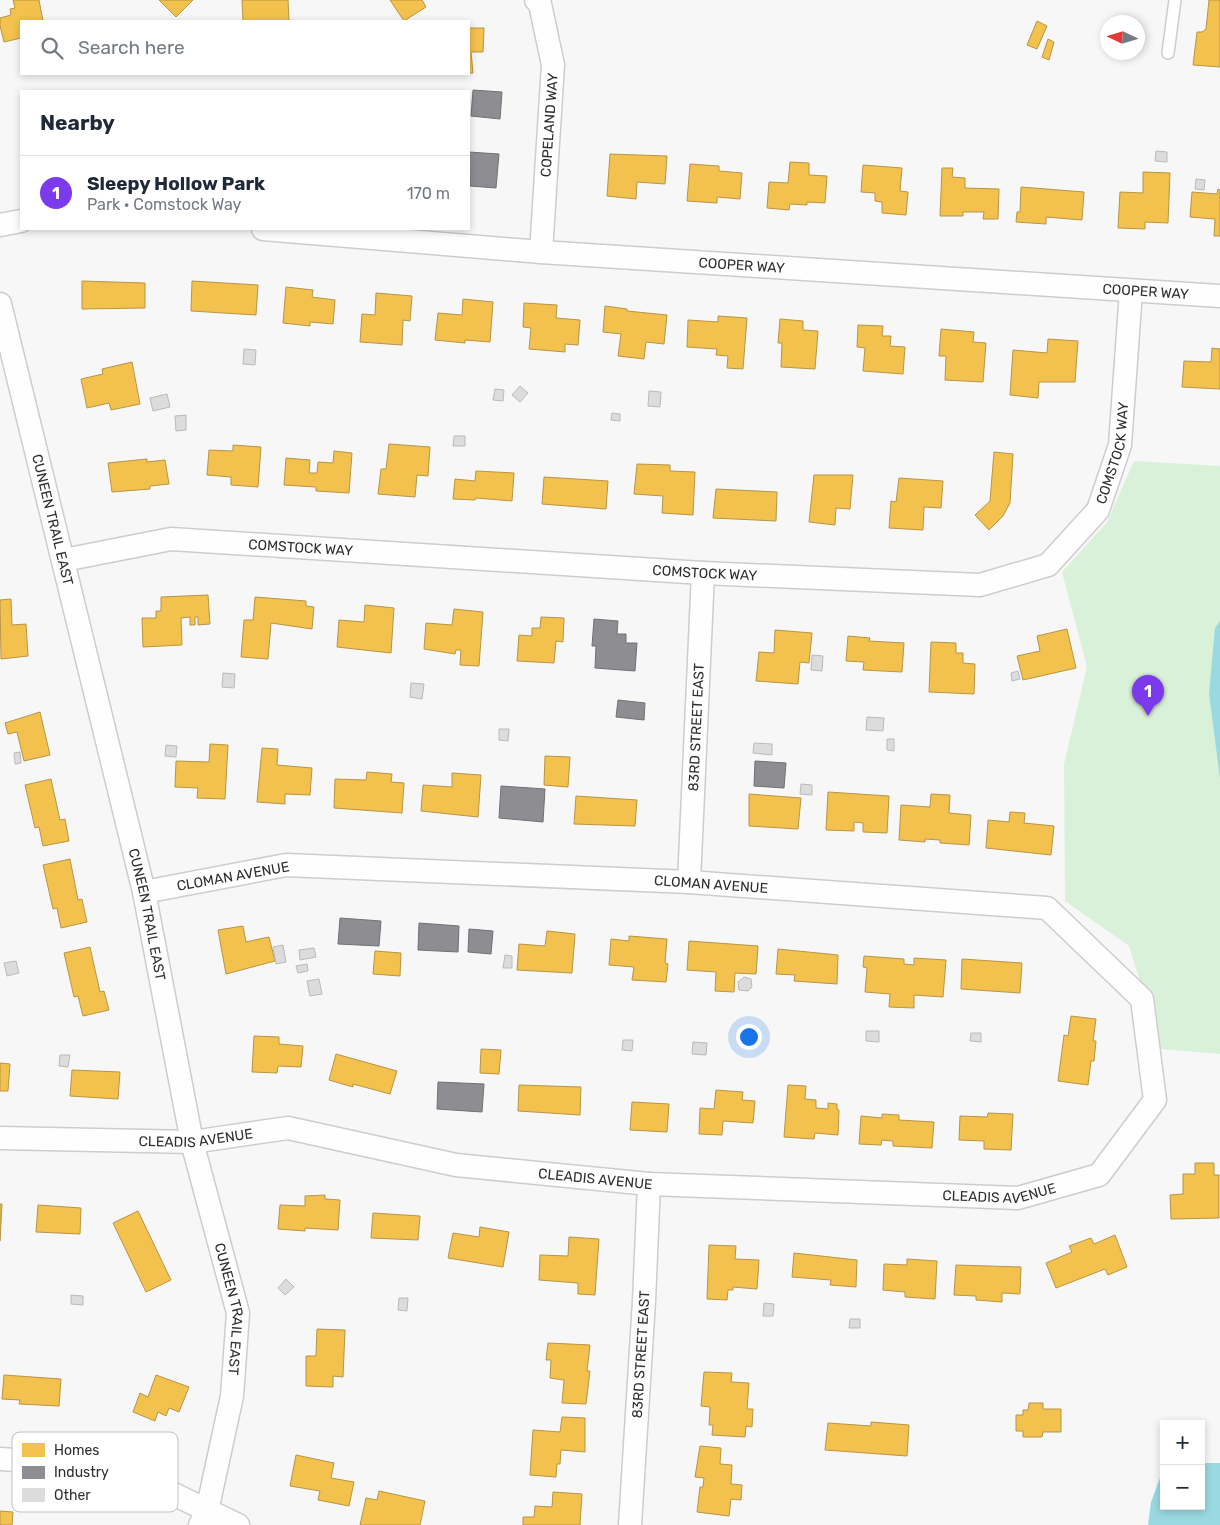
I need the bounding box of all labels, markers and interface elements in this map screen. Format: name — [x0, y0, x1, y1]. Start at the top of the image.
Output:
north arrow — [1100, 15, 1145, 60]
search box — [20, 20, 470, 75]
icon: search — [38, 34, 66, 62]
text: Search here — [78, 36, 185, 59]
street label: COPELAND WAY — [537, 72, 562, 178]
text: Nearby — [40, 110, 115, 135]
text: Sleepy Hollow Park — [87, 172, 265, 195]
text: 1 — [52, 184, 60, 203]
text: 170 m — [407, 184, 450, 203]
text: Park · Comstock Way — [87, 195, 241, 214]
street label: COOPER WAY — [698, 254, 785, 277]
street label: COOPER WAY — [1102, 280, 1189, 303]
street label: COMSTOCK WAY — [1093, 401, 1132, 506]
street label: CUNEEN TRAIL EAST — [28, 452, 77, 587]
street label: COMSTOCK WAY — [248, 536, 354, 560]
street label: COMSTOCK WAY — [652, 562, 758, 584]
street label: 83RD STREET EAST — [685, 663, 708, 792]
pin: 1 — [1132, 675, 1164, 716]
street label: CUNEEN TRAIL EAST — [125, 847, 169, 982]
street label: CLOMAN AVENUE — [175, 858, 291, 895]
street label: CLOMAN AVENUE — [653, 872, 769, 897]
your location — [736, 1024, 762, 1050]
street label: CLEADIS AVENUE — [138, 1125, 254, 1151]
street label: CLEADIS AVENUE — [537, 1165, 653, 1193]
street label: CLEADIS AVENUE — [942, 1180, 1058, 1207]
street label: CUNEEN TRAIL EAST — [211, 1241, 247, 1376]
street label: 83RD STREET EAST — [629, 1290, 653, 1419]
map controls — [1160, 1420, 1205, 1510]
button: + — [1160, 1420, 1205, 1465]
legend — [12, 1432, 178, 1512]
text: Homes — [54, 1442, 99, 1459]
text: Industry — [54, 1464, 109, 1481]
button: − — [1160, 1465, 1205, 1510]
text: Other — [54, 1487, 91, 1504]

